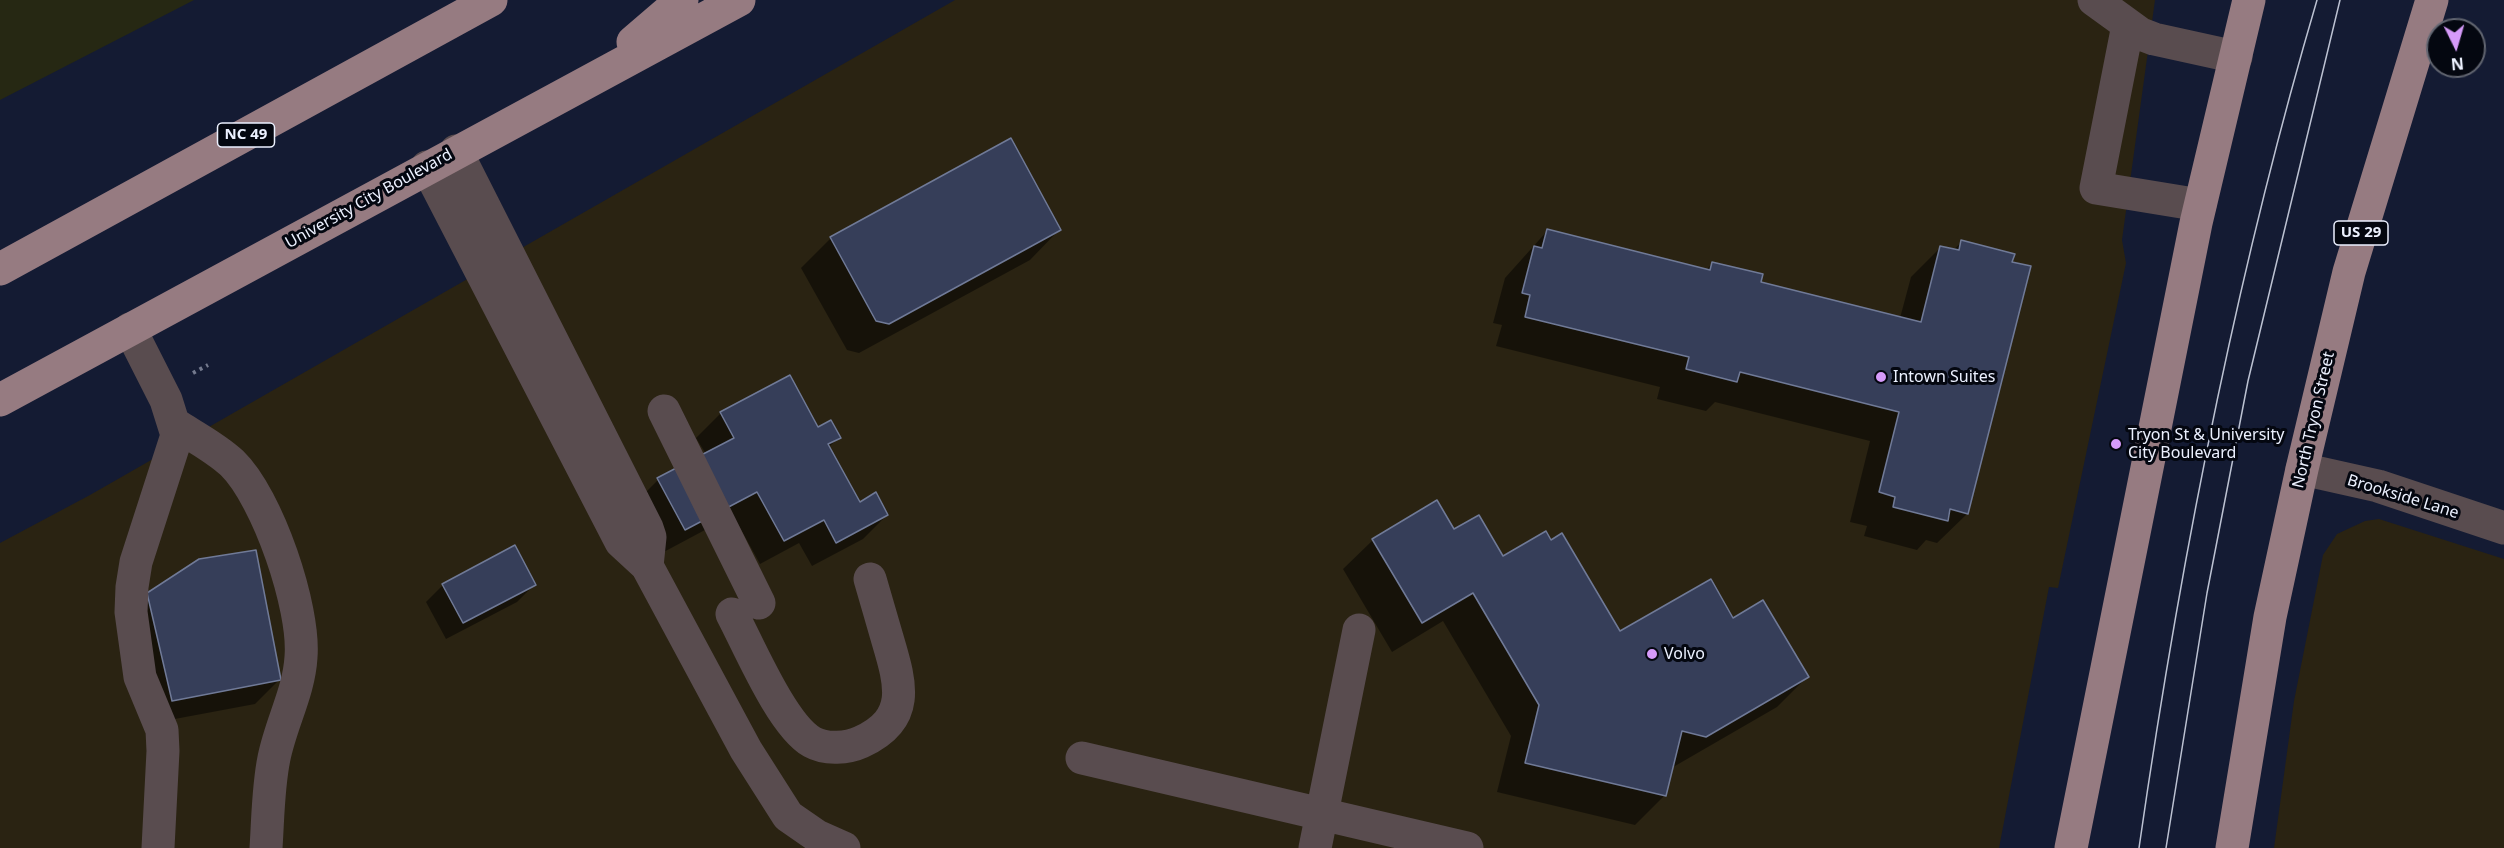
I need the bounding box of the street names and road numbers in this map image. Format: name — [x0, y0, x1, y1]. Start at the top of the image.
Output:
road number: NC 49 — [218, 123, 274, 147]
street label: University City Boulevard — [282, 145, 456, 253]
road number: US 29 — [2334, 221, 2388, 245]
street label: North Tryon Street — [2289, 350, 2339, 490]
street label: Brookside Lane — [2345, 471, 2461, 523]

